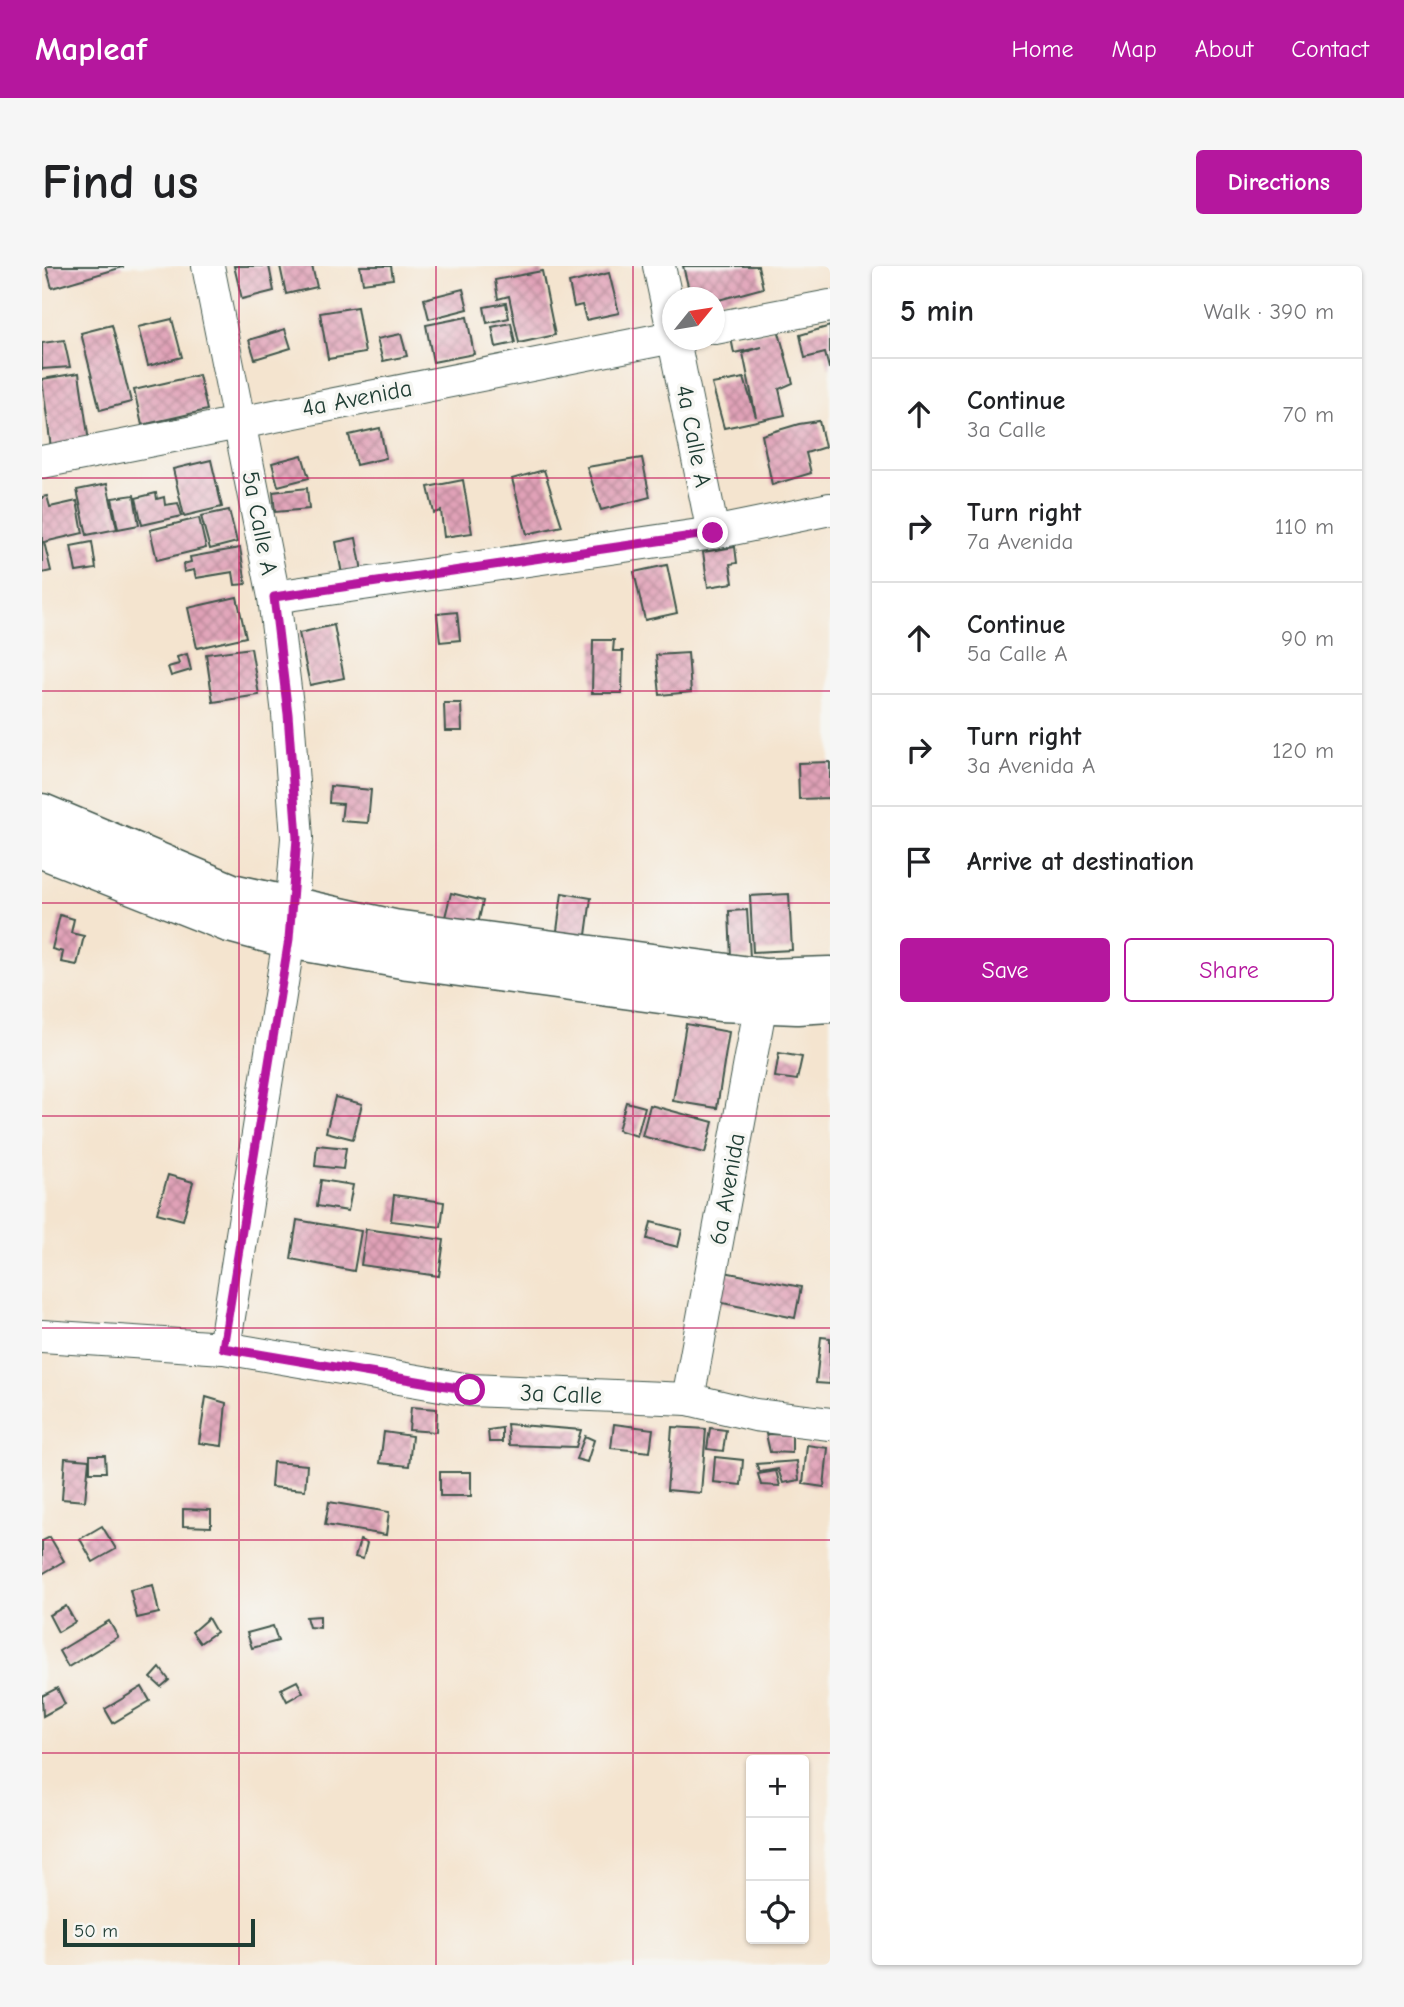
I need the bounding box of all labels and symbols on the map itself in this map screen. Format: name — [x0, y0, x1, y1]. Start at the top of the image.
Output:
north arrow — [662, 287, 725, 350]
street label: 4a Avenida — [300, 374, 414, 422]
street label: 4a Calle A — [670, 382, 718, 490]
street label: 5a Calle A — [236, 469, 284, 577]
route end — [697, 517, 728, 548]
street label: 6a Avenida — [703, 1131, 751, 1247]
route start — [454, 1374, 485, 1405]
street label: 3a Calle — [519, 1379, 603, 1409]
scale bar — [63, 1916, 256, 1948]

